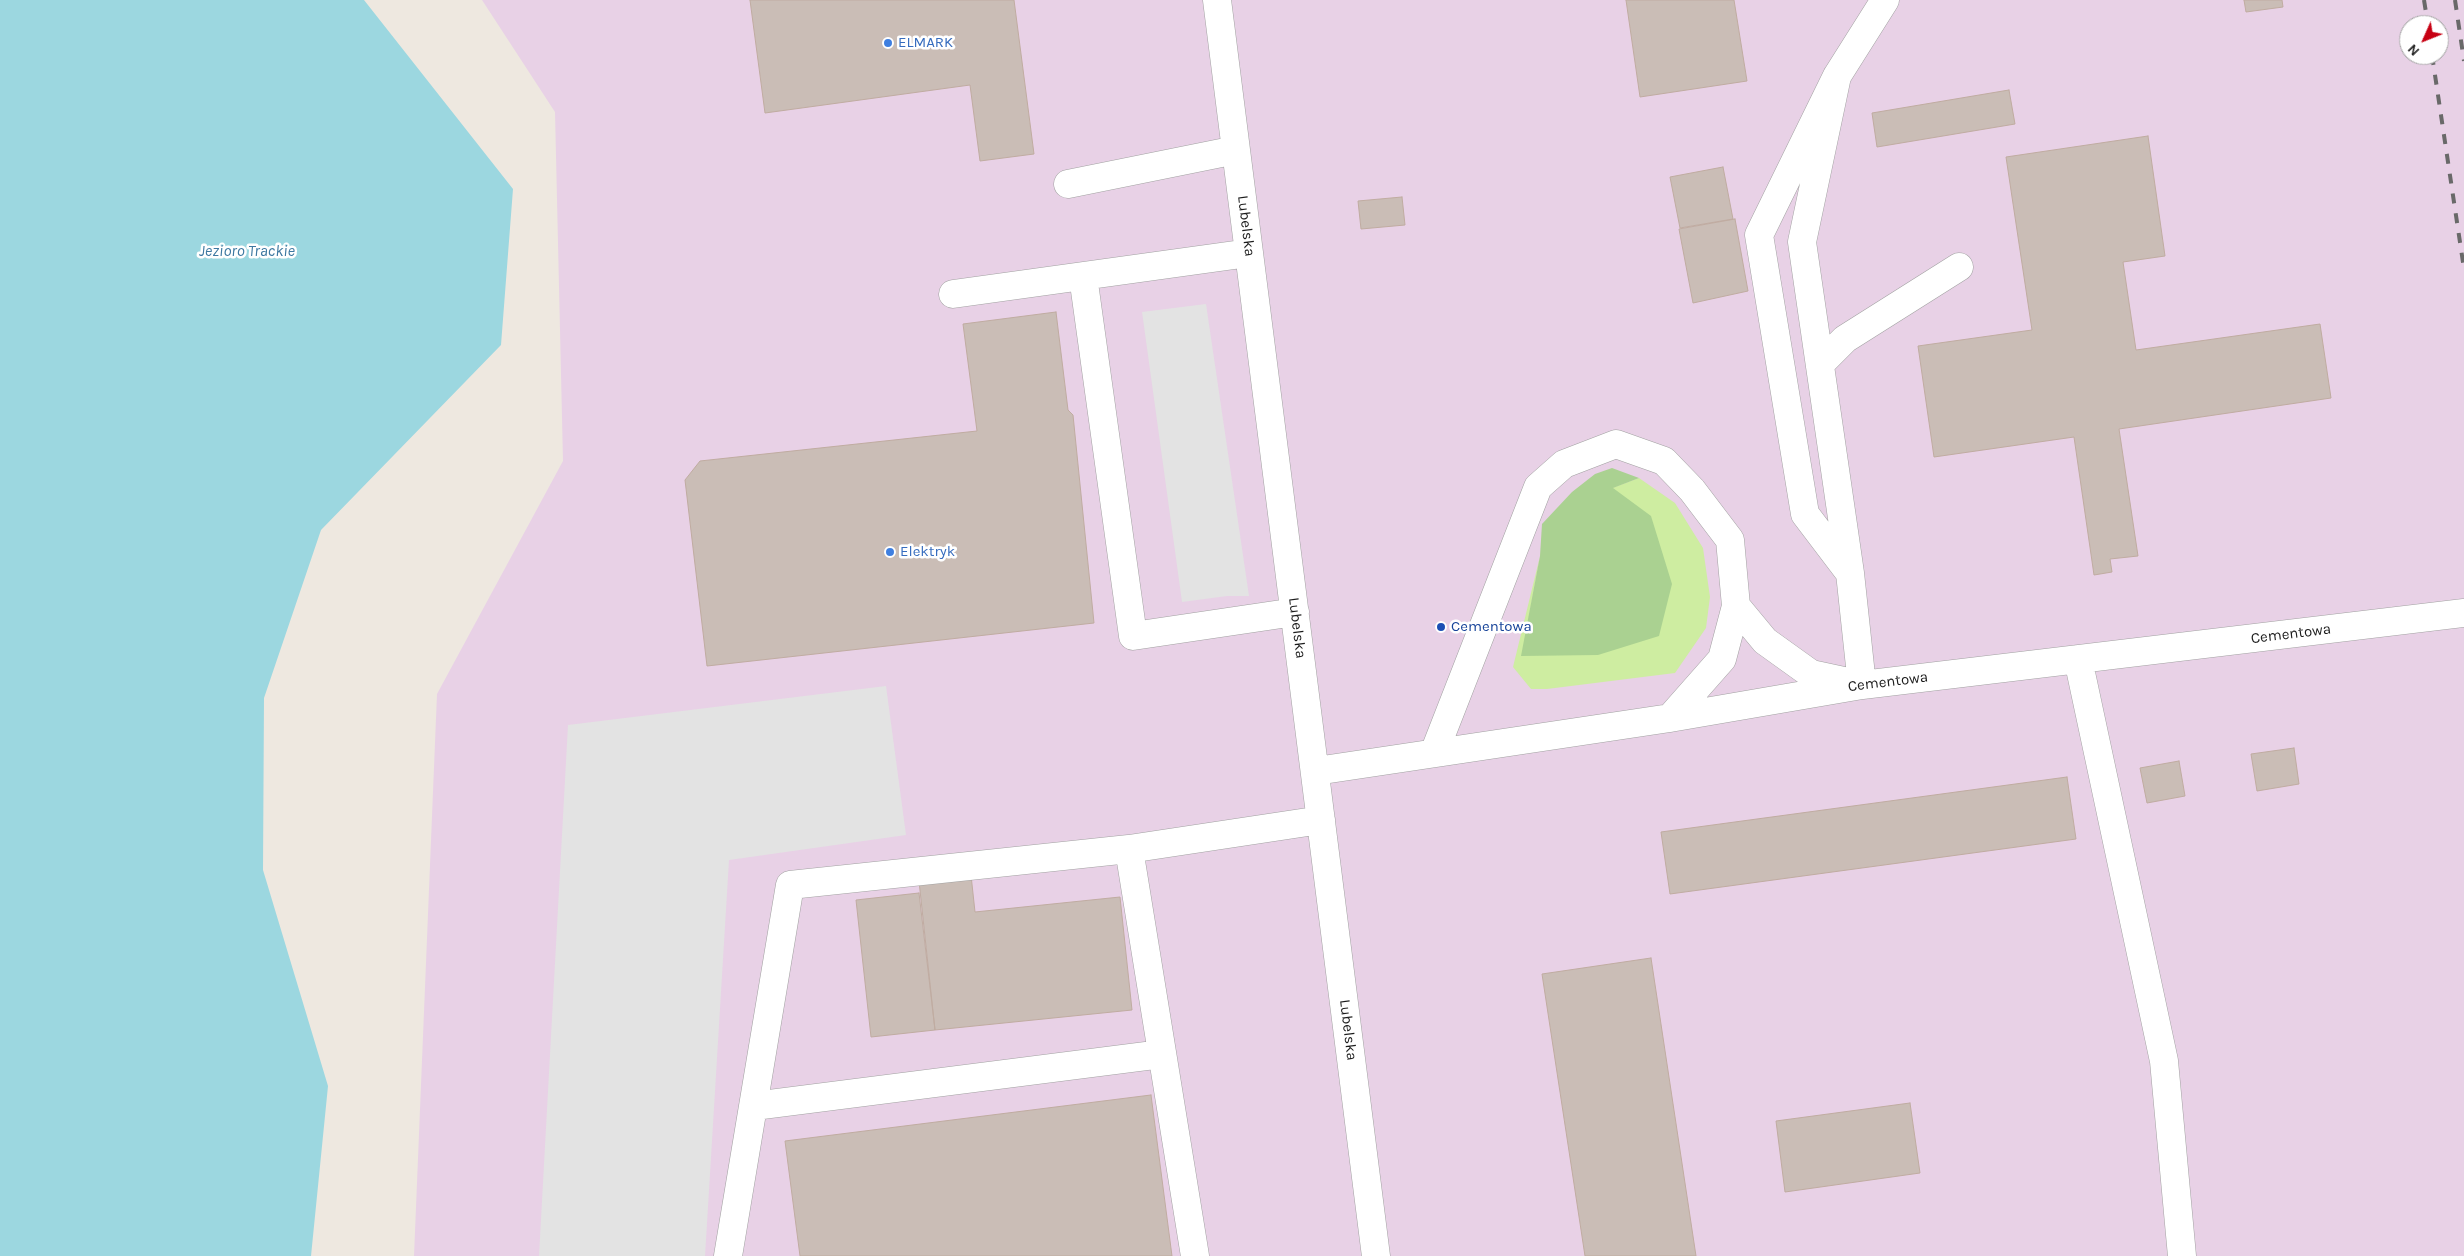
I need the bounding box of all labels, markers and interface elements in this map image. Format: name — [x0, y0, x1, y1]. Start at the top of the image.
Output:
north arrow — [2399, 15, 2449, 65]
place label: ELMARK — [898, 34, 953, 52]
marker: ELMARK — [882, 37, 894, 49]
text: N — [2404, 41, 2423, 60]
street label: Lubelska — [1233, 194, 1259, 258]
water label: Jezioro Trackie — [199, 241, 295, 261]
place label: Elektryk — [900, 543, 955, 561]
marker: Elektryk — [884, 546, 896, 558]
street label: Lubelska — [1284, 596, 1310, 660]
place label: Cementowa — [1451, 618, 1532, 636]
street label: Cementowa — [2250, 620, 2332, 648]
marker: Cementowa — [1435, 621, 1447, 633]
street label: Cementowa — [1847, 668, 1929, 696]
street label: Lubelska — [1335, 998, 1361, 1062]

